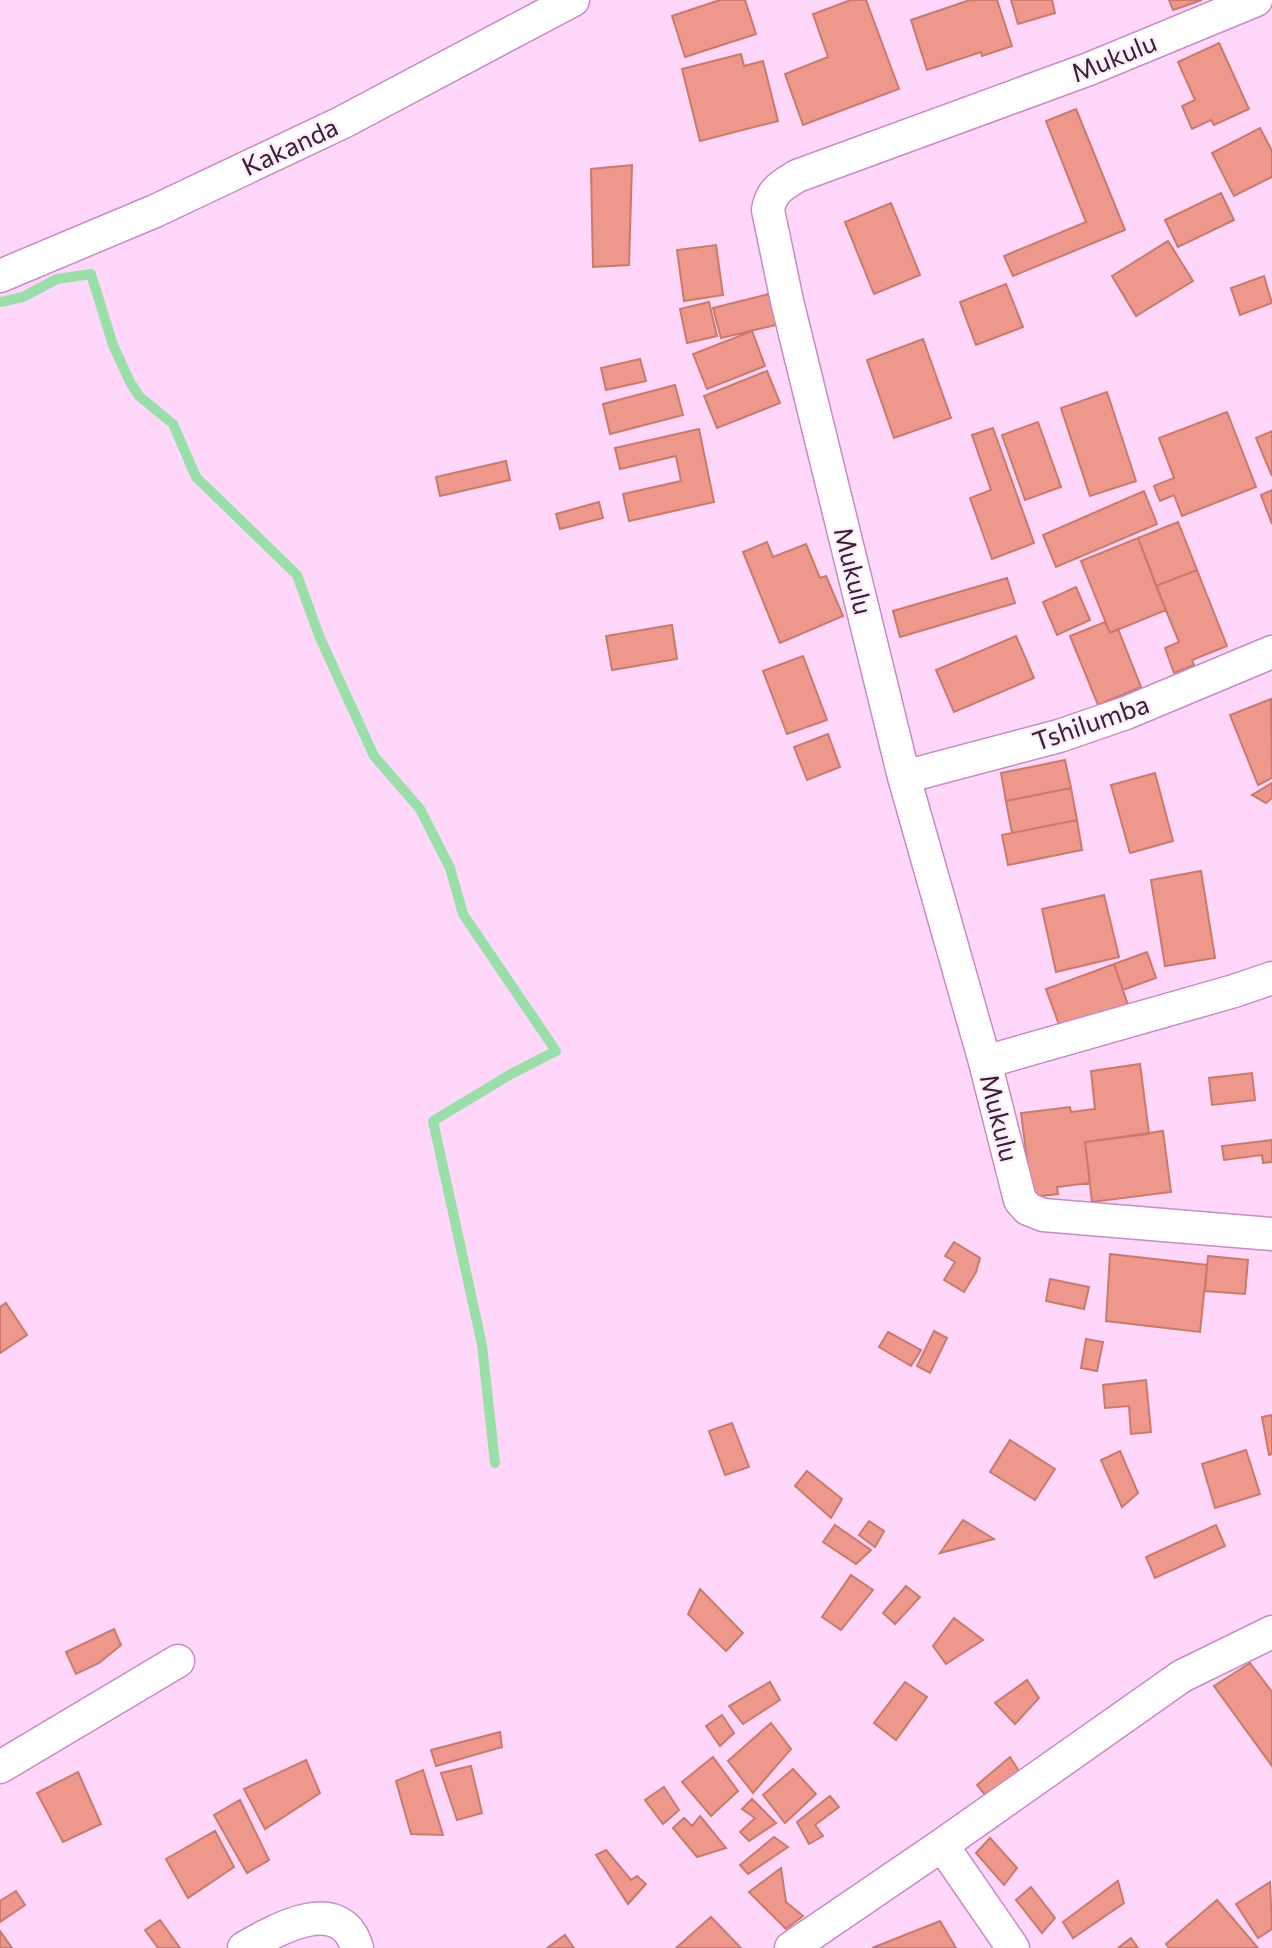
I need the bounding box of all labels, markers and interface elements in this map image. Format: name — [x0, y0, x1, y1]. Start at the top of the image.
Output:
street label: Mukulu — [1066, 26, 1161, 88]
street label: Kakanda — [236, 110, 342, 181]
street label: Mukulu — [829, 524, 880, 618]
street label: Tshilumba — [1028, 687, 1153, 756]
street label: Mukulu — [975, 1071, 1026, 1165]

